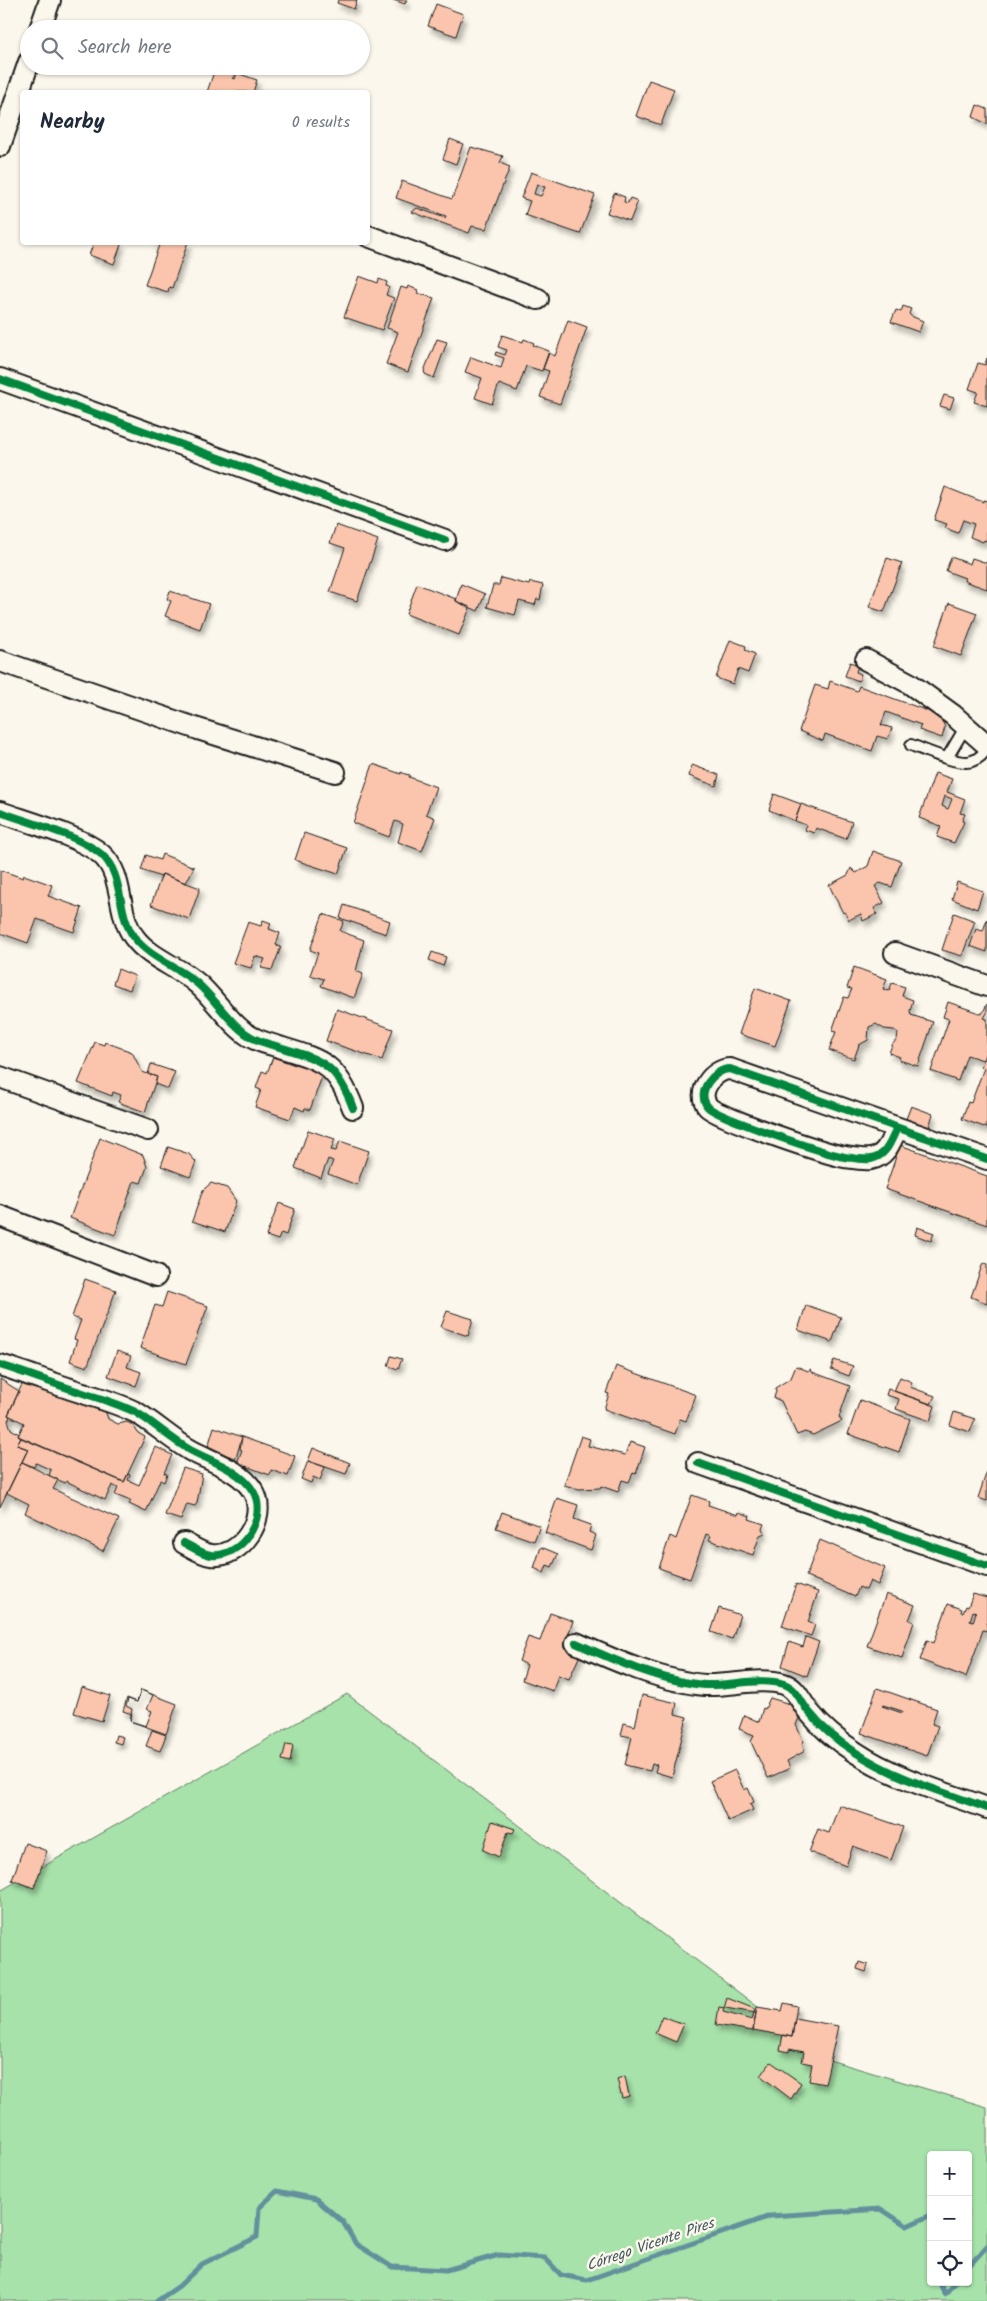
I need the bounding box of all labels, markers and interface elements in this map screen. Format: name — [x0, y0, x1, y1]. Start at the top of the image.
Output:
search box — [20, 20, 370, 75]
text: Search here — [78, 33, 172, 63]
icon: search — [38, 34, 66, 62]
text: Nearby — [40, 106, 105, 139]
text: 0 results — [292, 110, 350, 135]
map controls — [927, 2151, 972, 2286]
button: + — [927, 2151, 972, 2196]
button: − — [927, 2196, 972, 2241]
water label: Córrego Vicente Pires — [583, 2211, 719, 2278]
button: locate — [927, 2241, 972, 2286]

